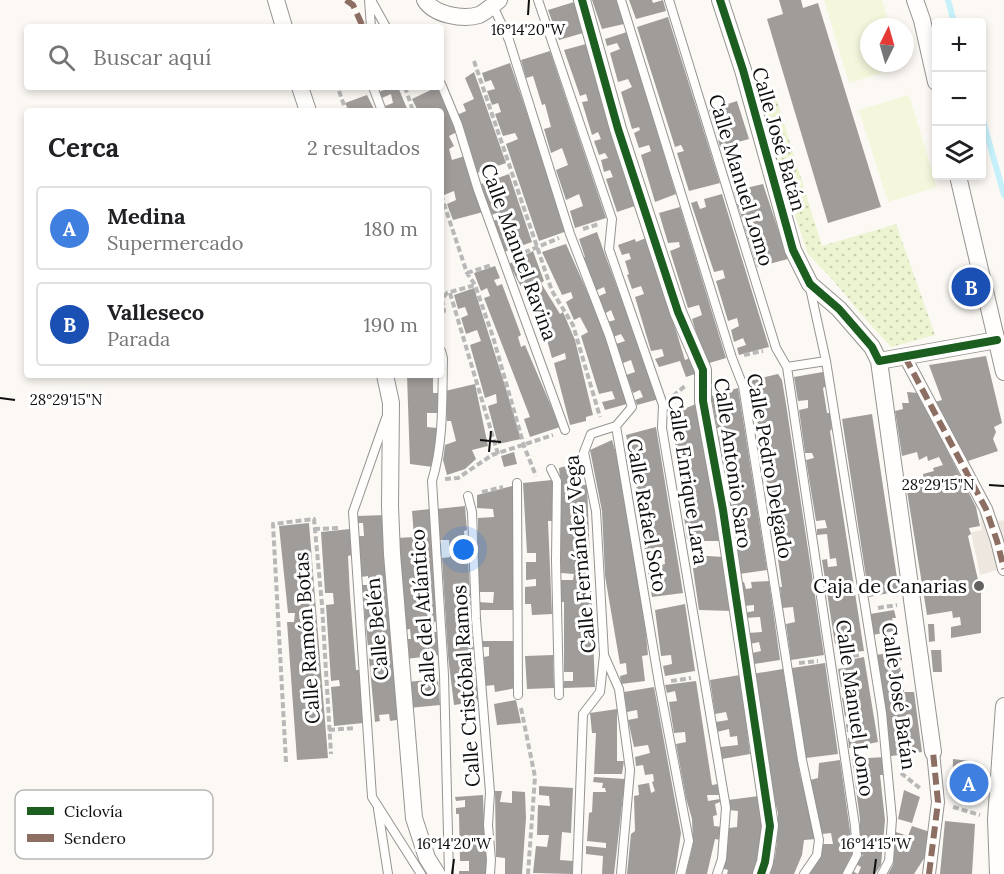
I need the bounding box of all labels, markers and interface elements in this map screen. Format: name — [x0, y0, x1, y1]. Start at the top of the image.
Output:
north arrow — [860, 18, 914, 72]
map controls — [932, 18, 986, 180]
button: + — [932, 18, 986, 72]
text: 16°14'20"W — [491, 20, 566, 39]
search box — [24, 24, 444, 90]
icon: search — [45, 41, 78, 74]
text: Buscar aquí — [93, 43, 211, 71]
street label: Calle José Batán — [747, 64, 812, 214]
button: − — [932, 72, 986, 126]
street label: Calle Manuel Lomo — [703, 91, 780, 269]
button: layers — [932, 126, 986, 180]
text: Cerca — [48, 131, 119, 164]
text: 2 resultados — [307, 135, 420, 160]
street label: Calle Manuel Ravina — [476, 160, 563, 344]
text: Medina — [107, 202, 186, 230]
text: A — [63, 216, 76, 241]
text: 180 m — [364, 216, 418, 241]
text: Supermercado — [107, 230, 243, 255]
pin: B — [952, 264, 990, 310]
text: Valleseco — [107, 298, 204, 326]
text: B — [63, 312, 76, 337]
text: 190 m — [364, 312, 418, 337]
text: Parada — [107, 326, 170, 351]
street label: Calle Pedro Delgado — [742, 371, 799, 560]
street label: Calle Antonio Saro — [709, 376, 758, 550]
text: 28°29'15"N — [30, 390, 102, 409]
street label: Calle Enrique Lara — [663, 394, 714, 566]
street label: Calle Rafael Soto — [622, 436, 673, 594]
street label: Calle Fernández Vega — [558, 454, 601, 654]
text: 28°29'15"N — [902, 475, 974, 494]
street label: Calle del Atlántico — [404, 528, 441, 698]
your location — [449, 535, 478, 564]
street label: Calle Ramón Botas — [288, 551, 325, 725]
place label: Caja de Canarias — [813, 573, 967, 598]
street label: Calle Belén — [360, 577, 393, 681]
marker: Caja de Canarias — [972, 579, 986, 593]
street label: Calle Cristóbal Ramos — [446, 584, 485, 788]
street label: Calle Manuel Lomo — [831, 618, 880, 798]
street label: Calle José Batán — [877, 621, 922, 771]
pin: A — [950, 760, 988, 806]
legend — [15, 790, 213, 859]
text: Ciclovía — [64, 801, 123, 821]
text: Sendero — [64, 828, 126, 848]
text: 16°14'20"W — [417, 834, 492, 853]
text: 16°14'15"W — [841, 834, 912, 853]

